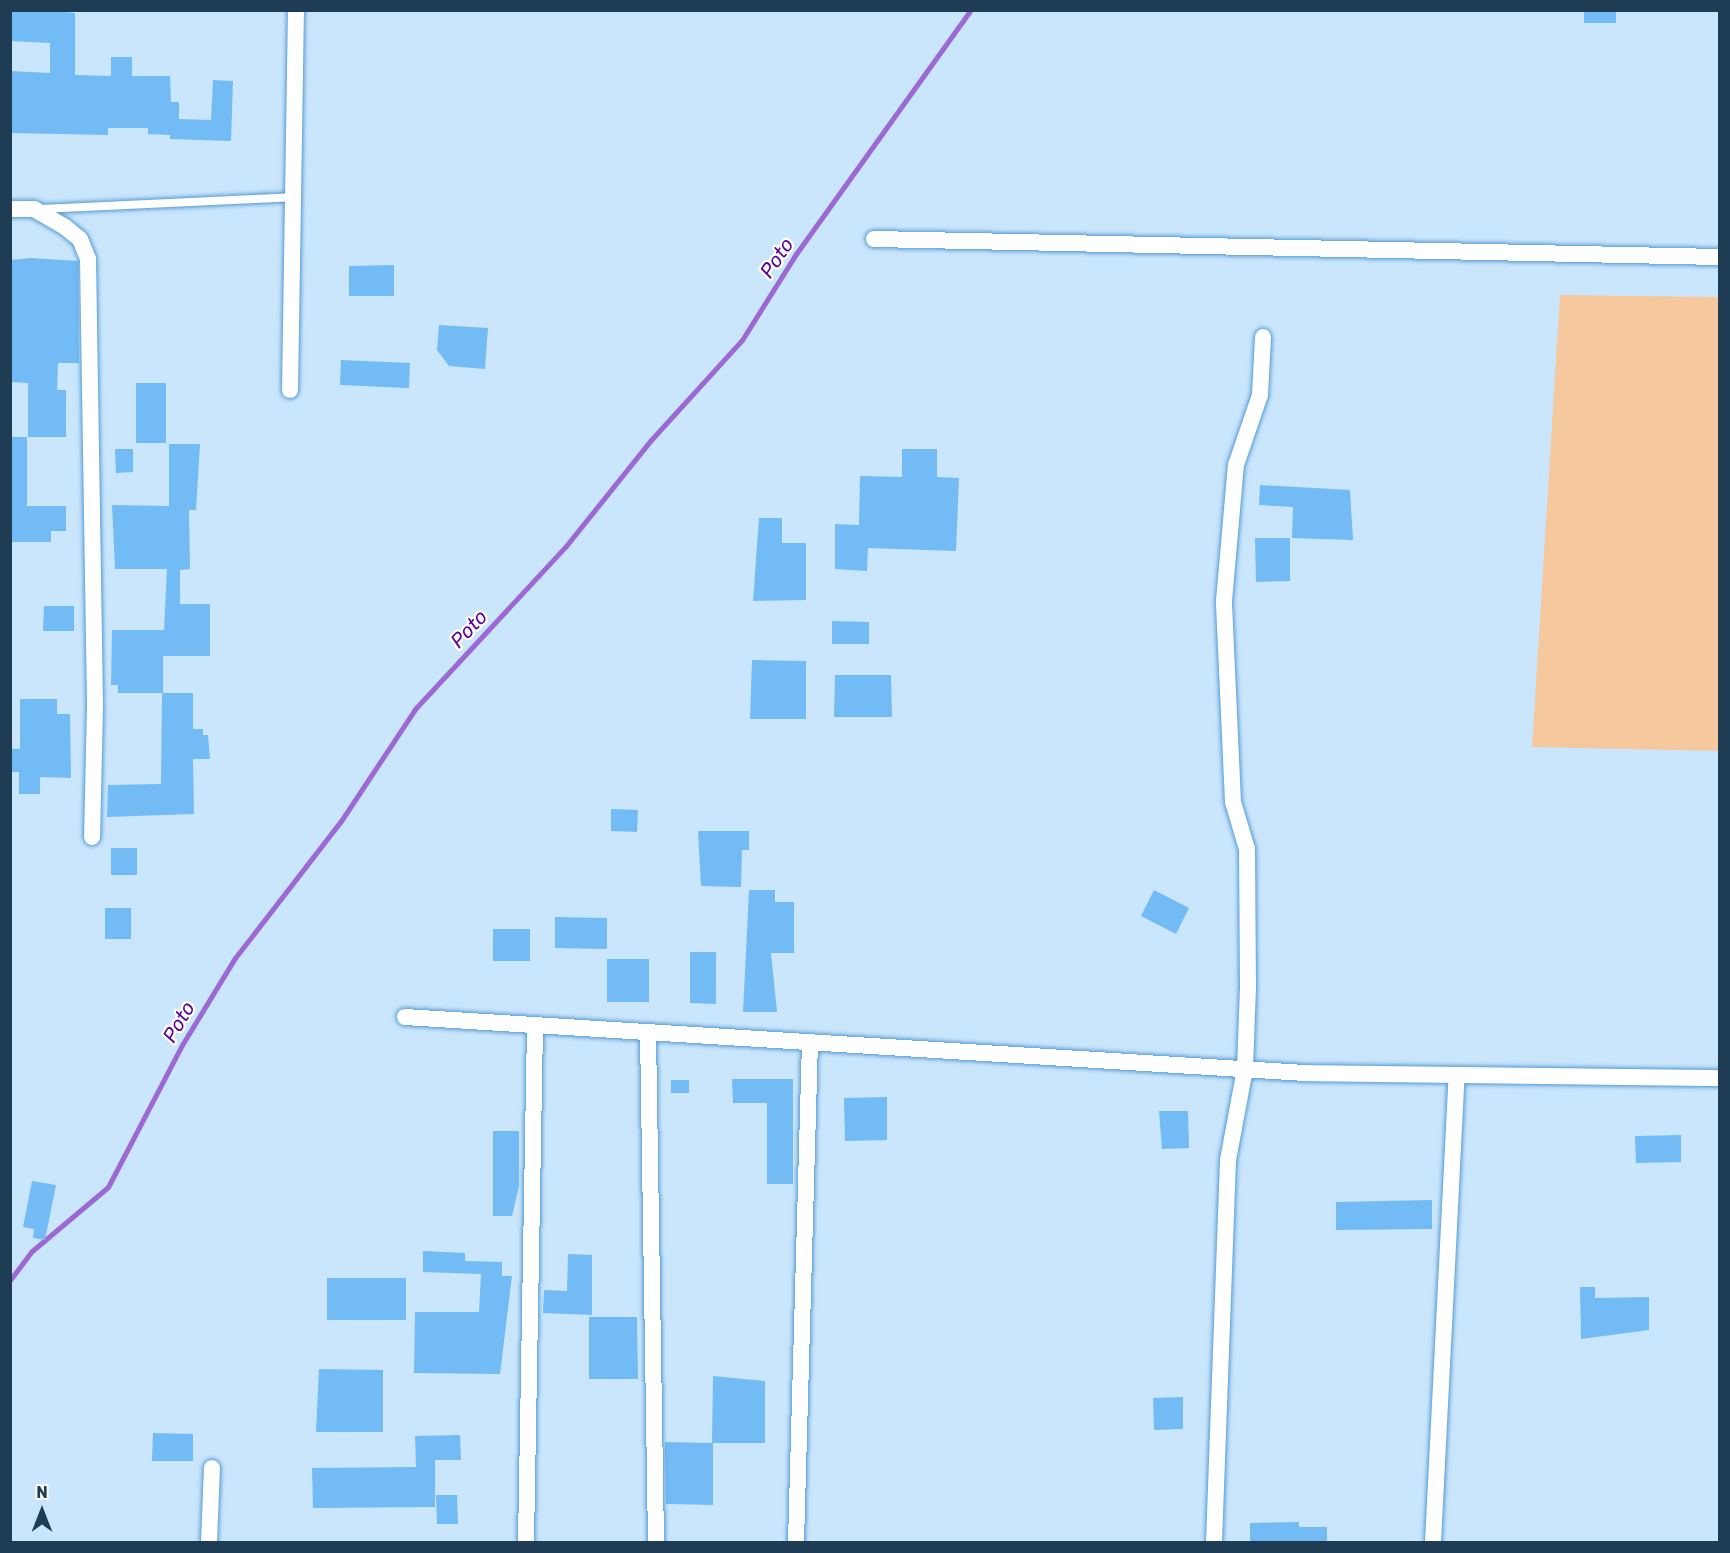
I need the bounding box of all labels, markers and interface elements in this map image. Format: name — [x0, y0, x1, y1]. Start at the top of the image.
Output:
water label: Poto — [755, 233, 799, 283]
water label: Poto — [445, 605, 493, 653]
water label: Poto — [158, 997, 200, 1047]
north arrow — [12, 1481, 72, 1541]
text: N — [36, 1483, 48, 1502]

